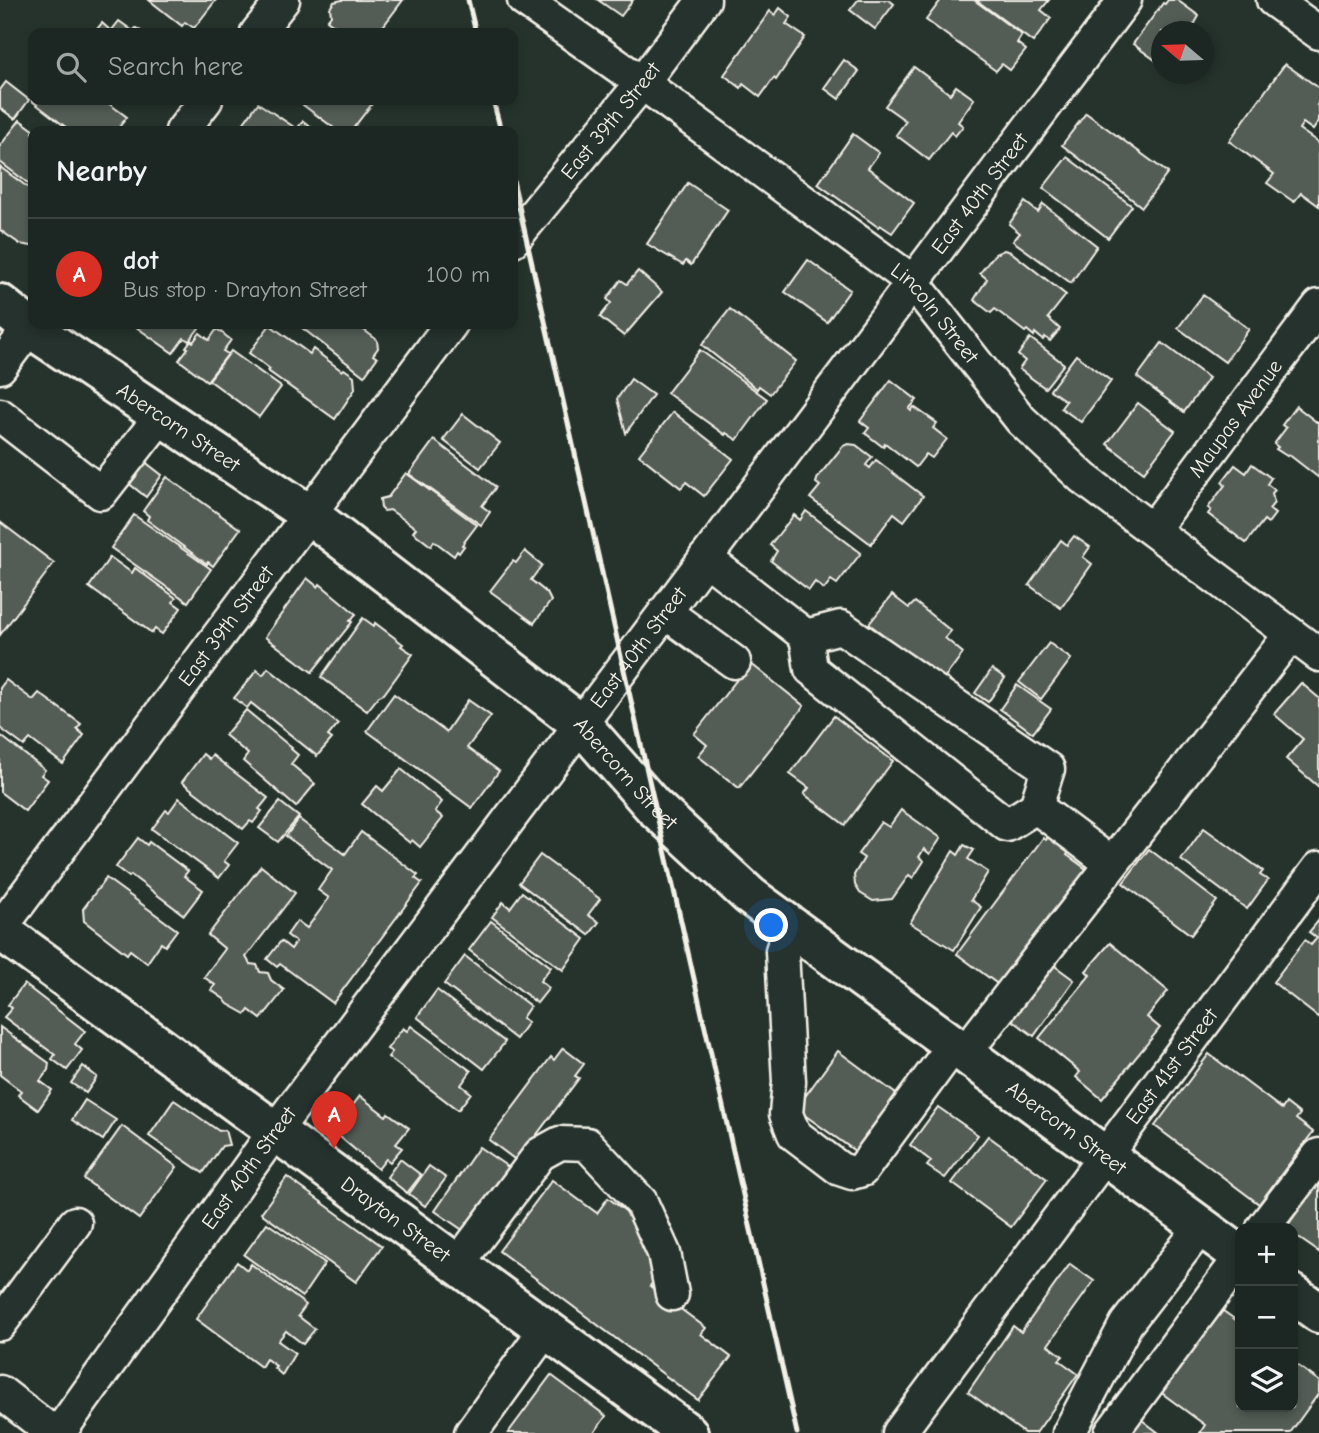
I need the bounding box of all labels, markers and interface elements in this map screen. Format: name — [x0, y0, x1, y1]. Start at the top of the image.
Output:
north arrow — [1151, 21, 1214, 84]
search box — [28, 28, 518, 105]
icon: search — [52, 48, 90, 86]
text: Search here — [108, 52, 243, 82]
street label: East 39th Street — [556, 57, 666, 184]
street label: East 40th Street — [926, 127, 1033, 259]
text: Nearby — [56, 154, 147, 189]
text: dot — [123, 246, 158, 276]
street label: Lincoln Street — [886, 258, 984, 369]
text: A — [73, 261, 85, 288]
text: 100 m — [426, 261, 490, 288]
text: Bus stop · Drayton Street — [123, 276, 367, 303]
street label: Maupas Avenue — [1184, 355, 1287, 482]
street label: Abercorn Street — [113, 378, 245, 477]
street label: East 39th Street — [173, 560, 279, 691]
street label: East 40th Street — [585, 582, 692, 713]
street label: Abercorn Street — [569, 713, 683, 835]
your location — [754, 908, 788, 942]
street label: East 41st Street — [1121, 1003, 1223, 1129]
street label: Abercorn Street — [1002, 1076, 1132, 1180]
pin: A — [311, 1091, 357, 1149]
street label: East 40th Street — [197, 1101, 302, 1234]
street label: Drayton Street — [336, 1171, 456, 1268]
map controls — [1235, 1223, 1298, 1412]
button: + — [1235, 1223, 1298, 1286]
button: − — [1235, 1286, 1298, 1349]
button: layers — [1235, 1349, 1298, 1412]

